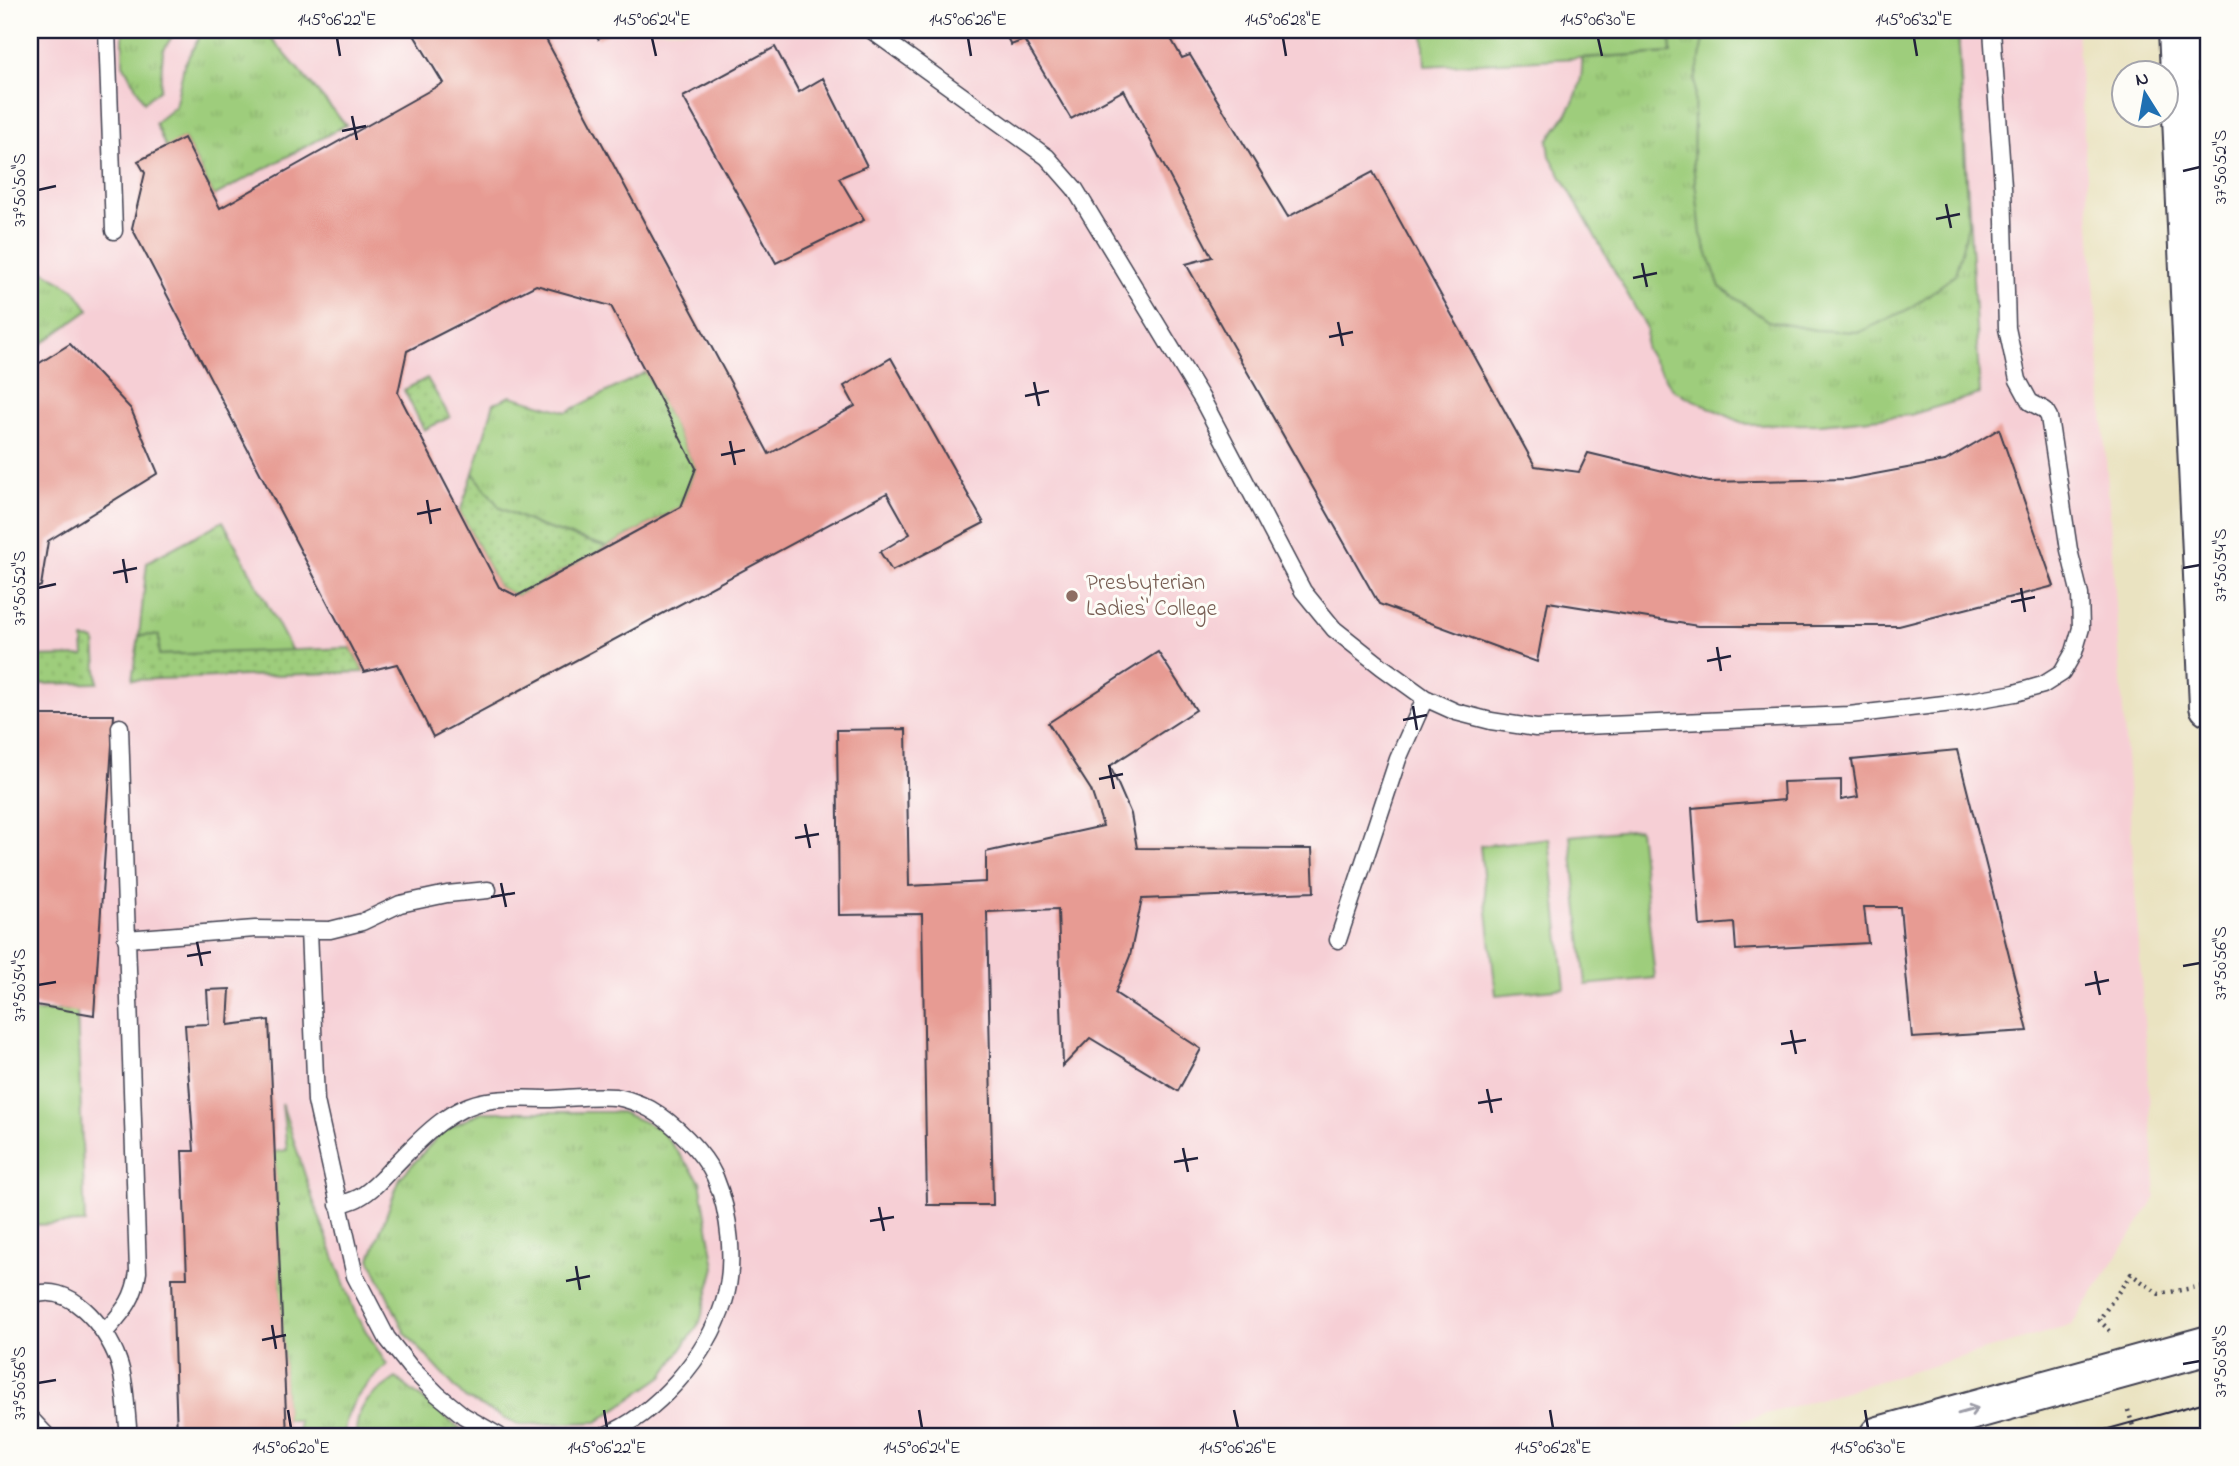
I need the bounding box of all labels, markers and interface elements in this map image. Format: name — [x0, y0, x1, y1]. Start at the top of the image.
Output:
text: 145°06'22"E — [298, 8, 377, 34]
text: 145°06'24"E — [613, 8, 691, 34]
text: 145°06'26"E — [929, 8, 1007, 34]
text: 145°06'28"E — [1245, 8, 1321, 34]
text: 145°06'30"E — [1560, 8, 1636, 34]
text: 145°06'32"E — [1875, 8, 1953, 34]
north arrow — [2110, 60, 2180, 130]
text: N — [2133, 65, 2151, 94]
text: 37°50'52"S — [2209, 130, 2235, 204]
text: 37°50'50"S — [8, 153, 34, 227]
text: 37°50'54"S — [2209, 528, 2235, 602]
text: 37°50'52"S — [8, 551, 34, 625]
place label: Presbyterian Ladies' College — [1086, 567, 1217, 627]
marker: Presbyterian Ladies' College — [1064, 588, 1080, 604]
text: 37°50'56"S — [2209, 926, 2235, 1000]
text: 37°50'54"S — [8, 948, 34, 1022]
text: 37°50'58"S — [2209, 1325, 2235, 1397]
text: 37°50'56"S — [8, 1346, 34, 1420]
one-way arrow — [1956, 1404, 1979, 1417]
text: 145°06'20"E — [252, 1436, 330, 1462]
text: 145°06'22"E — [568, 1436, 647, 1462]
text: 145°06'24"E — [883, 1436, 961, 1462]
text: 145°06'26"E — [1199, 1436, 1277, 1462]
text: 145°06'28"E — [1515, 1436, 1591, 1462]
text: 145°06'30"E — [1830, 1436, 1906, 1462]

